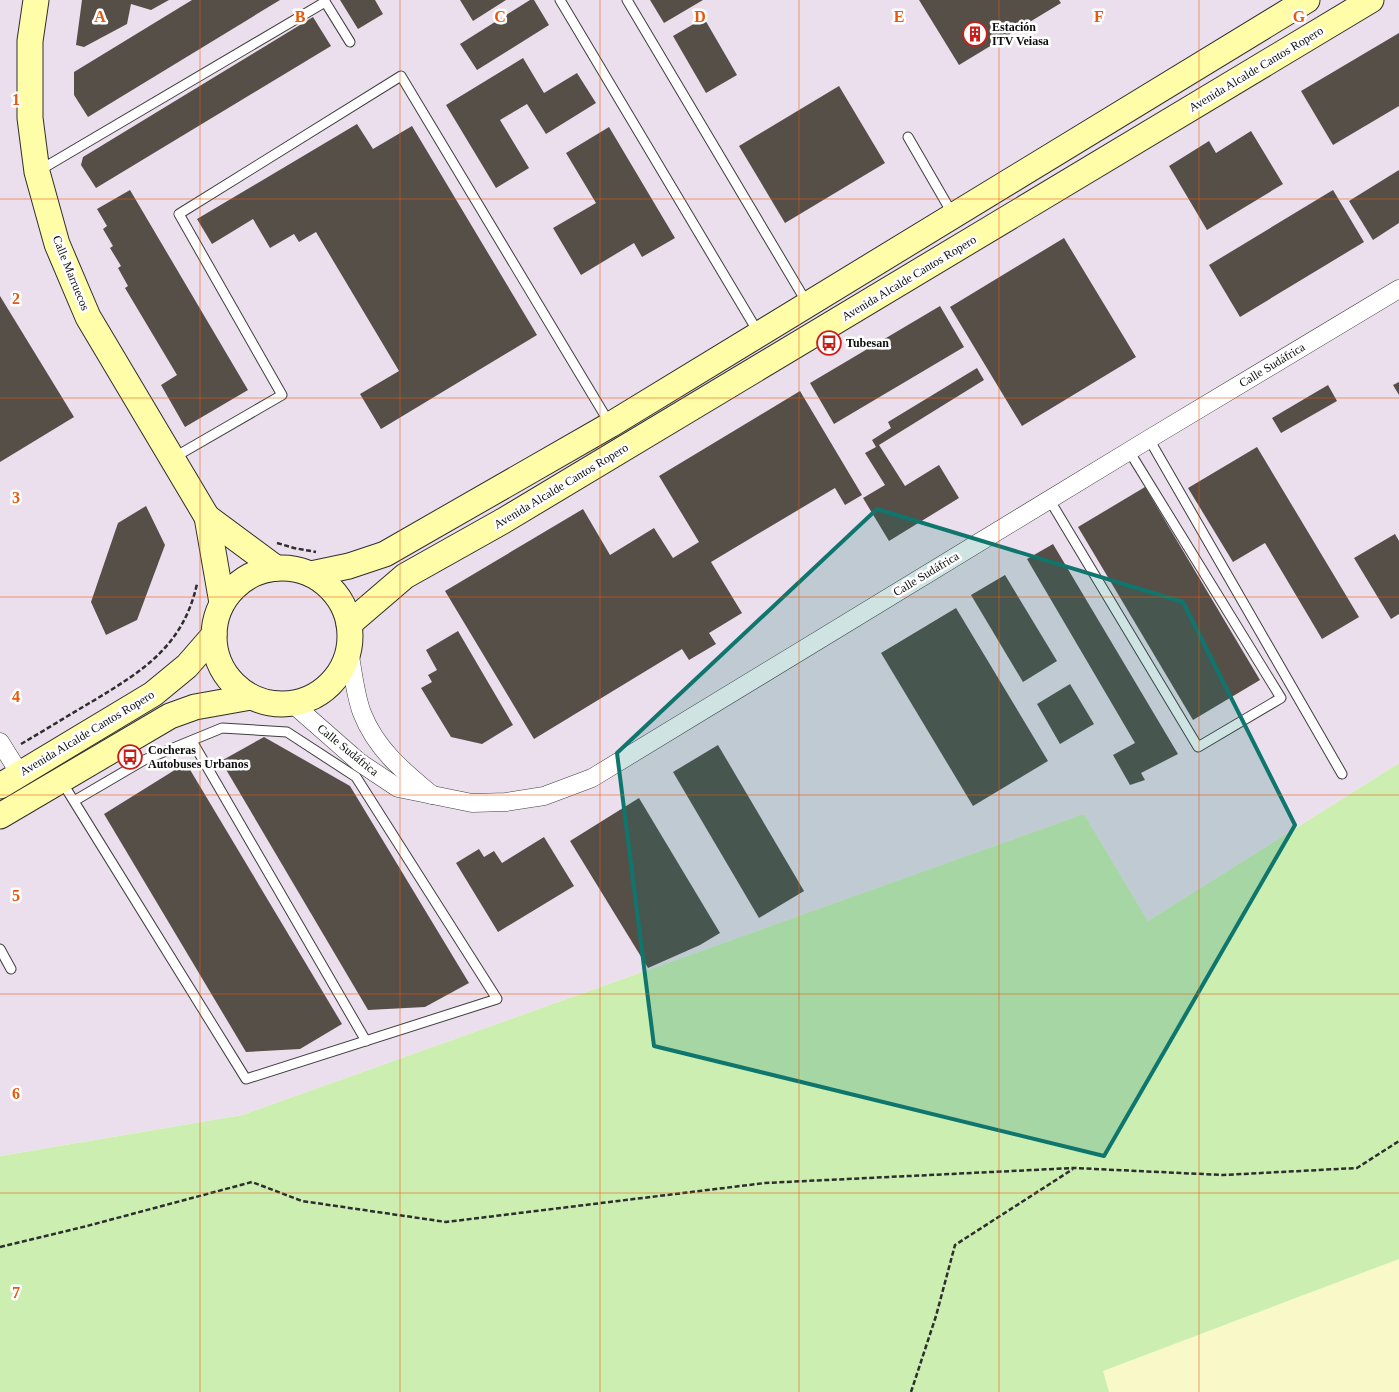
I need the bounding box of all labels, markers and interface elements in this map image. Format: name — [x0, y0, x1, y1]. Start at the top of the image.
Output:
text: A — [94, 8, 106, 25]
text: B — [295, 8, 306, 25]
text: C — [494, 8, 506, 25]
text: D — [694, 8, 706, 25]
text: E — [894, 8, 904, 25]
text: F — [1094, 8, 1104, 25]
text: G — [1293, 8, 1306, 25]
place label: Estación ITV Veiasa — [992, 20, 1049, 48]
building icon: Estación ITV Veiasa — [962, 21, 988, 47]
street label: Avenida Alcalde Cantos Ropero — [1186, 23, 1326, 115]
text: 1 — [12, 91, 20, 108]
street label: Avenida Alcalde Cantos Ropero — [839, 232, 979, 324]
street label: Calle Marruecos — [50, 233, 93, 313]
text: 2 — [12, 290, 20, 307]
bus stop icon: Tubesan — [816, 330, 842, 356]
place label: Tubesan — [846, 336, 889, 350]
street label: Calle Sudáfrica — [1237, 340, 1308, 390]
street label: Avenida Alcalde Cantos Ropero — [491, 440, 631, 532]
text: 3 — [12, 489, 20, 506]
street label: Calle Sudáfrica — [891, 549, 962, 599]
street label: Avenida Alcalde Cantos Ropero — [17, 687, 157, 779]
text: 4 — [12, 688, 20, 705]
street label: Calle Sudáfrica — [315, 721, 382, 779]
place label: Cocheras Autobuses Urbanos — [148, 743, 249, 771]
bus stop icon: Cocheras Autobuses Urbanos — [117, 744, 143, 770]
text: 5 — [12, 887, 20, 904]
text: 6 — [12, 1085, 20, 1102]
text: 7 — [12, 1284, 20, 1301]

